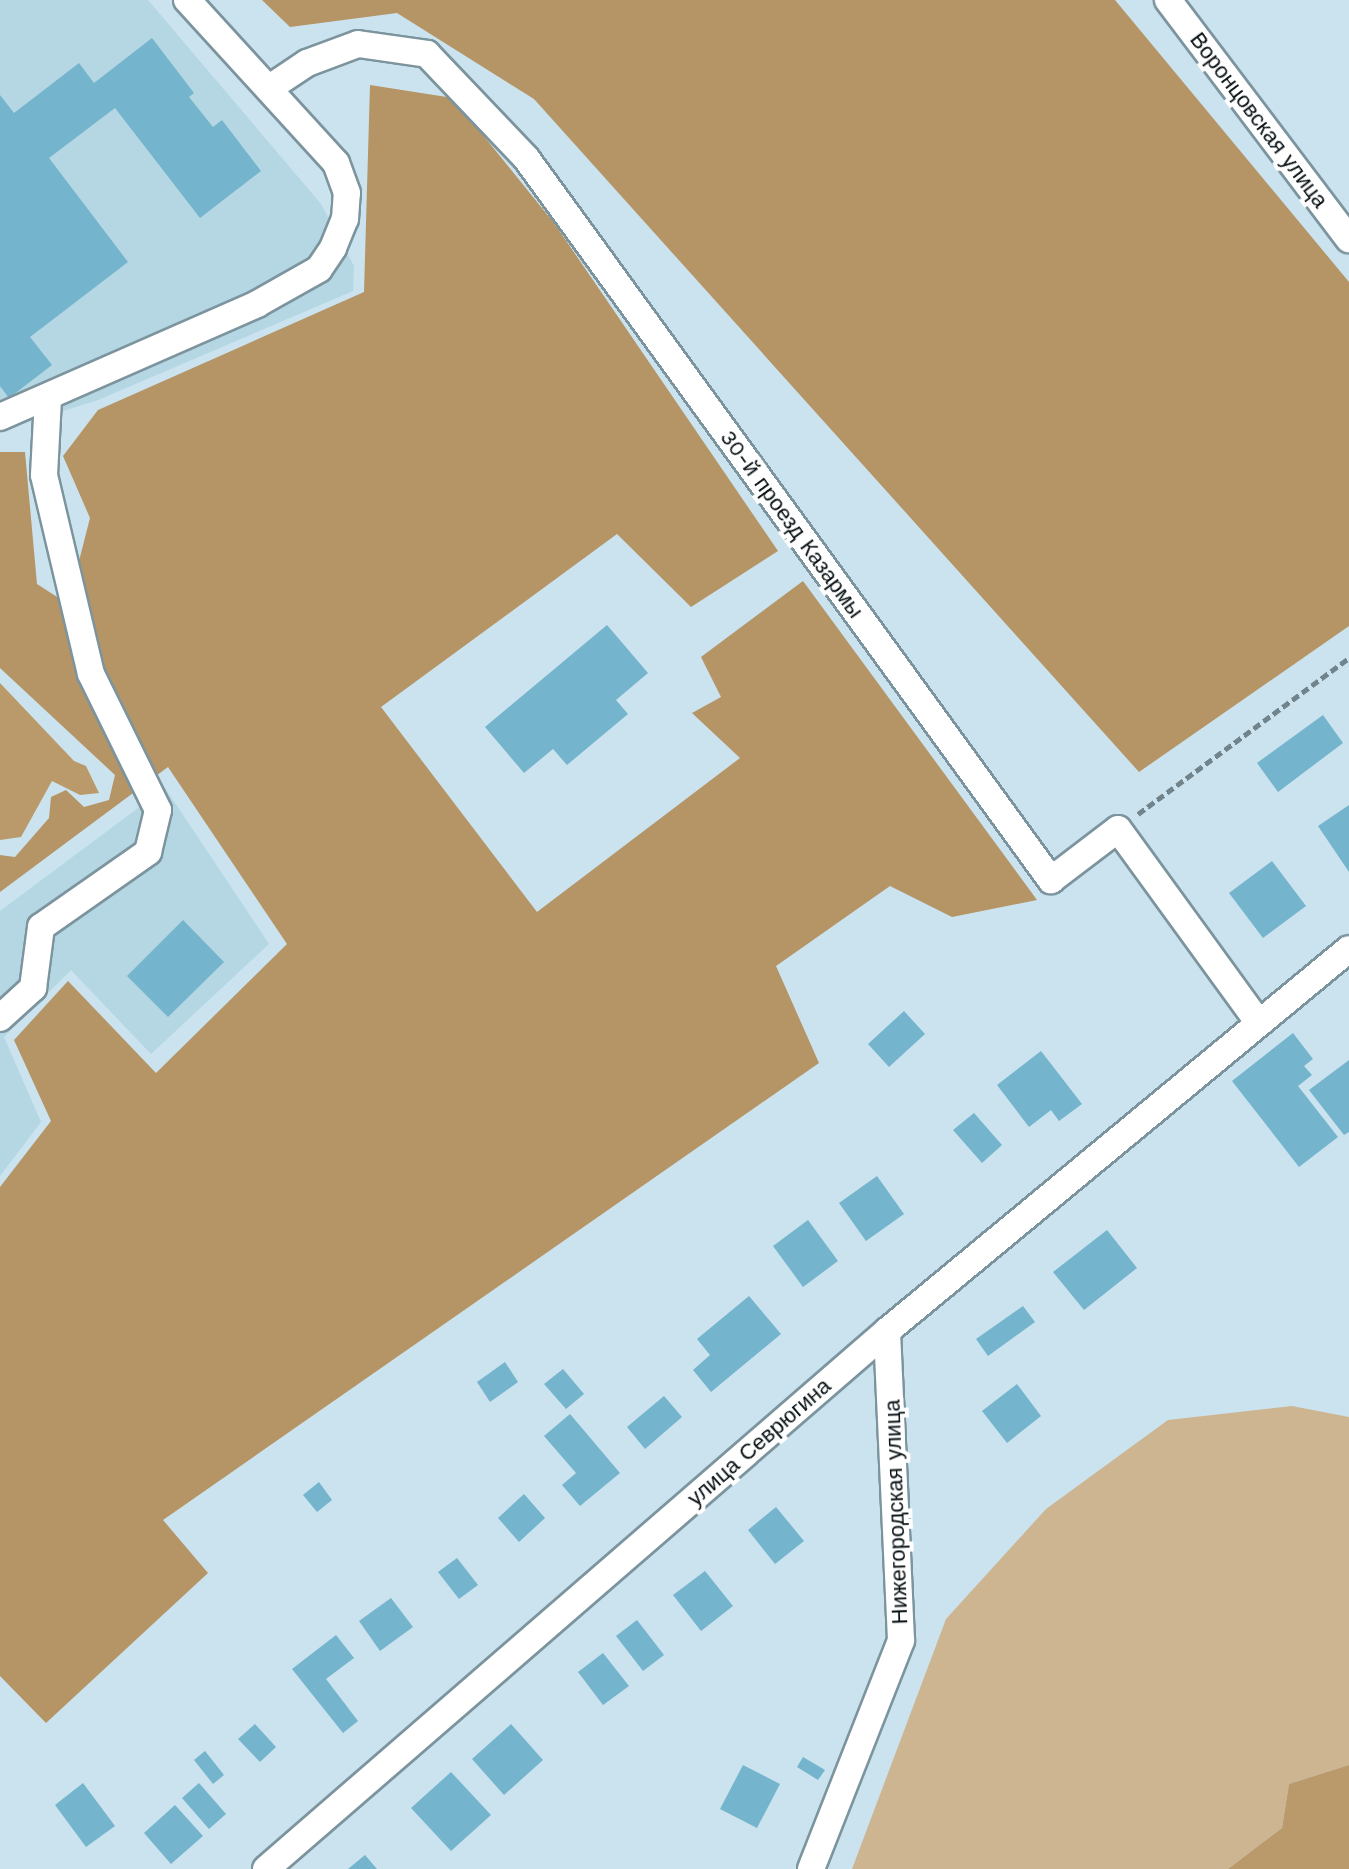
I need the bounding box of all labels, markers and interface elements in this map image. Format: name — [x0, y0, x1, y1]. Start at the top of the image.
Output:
street label: Воронцовская улица — [1184, 27, 1334, 213]
street label: 30-й проезд Казармы — [715, 425, 869, 623]
street label: улица Севрюгина — [682, 1373, 836, 1511]
street label: Нижегородская улица — [879, 1399, 913, 1625]

